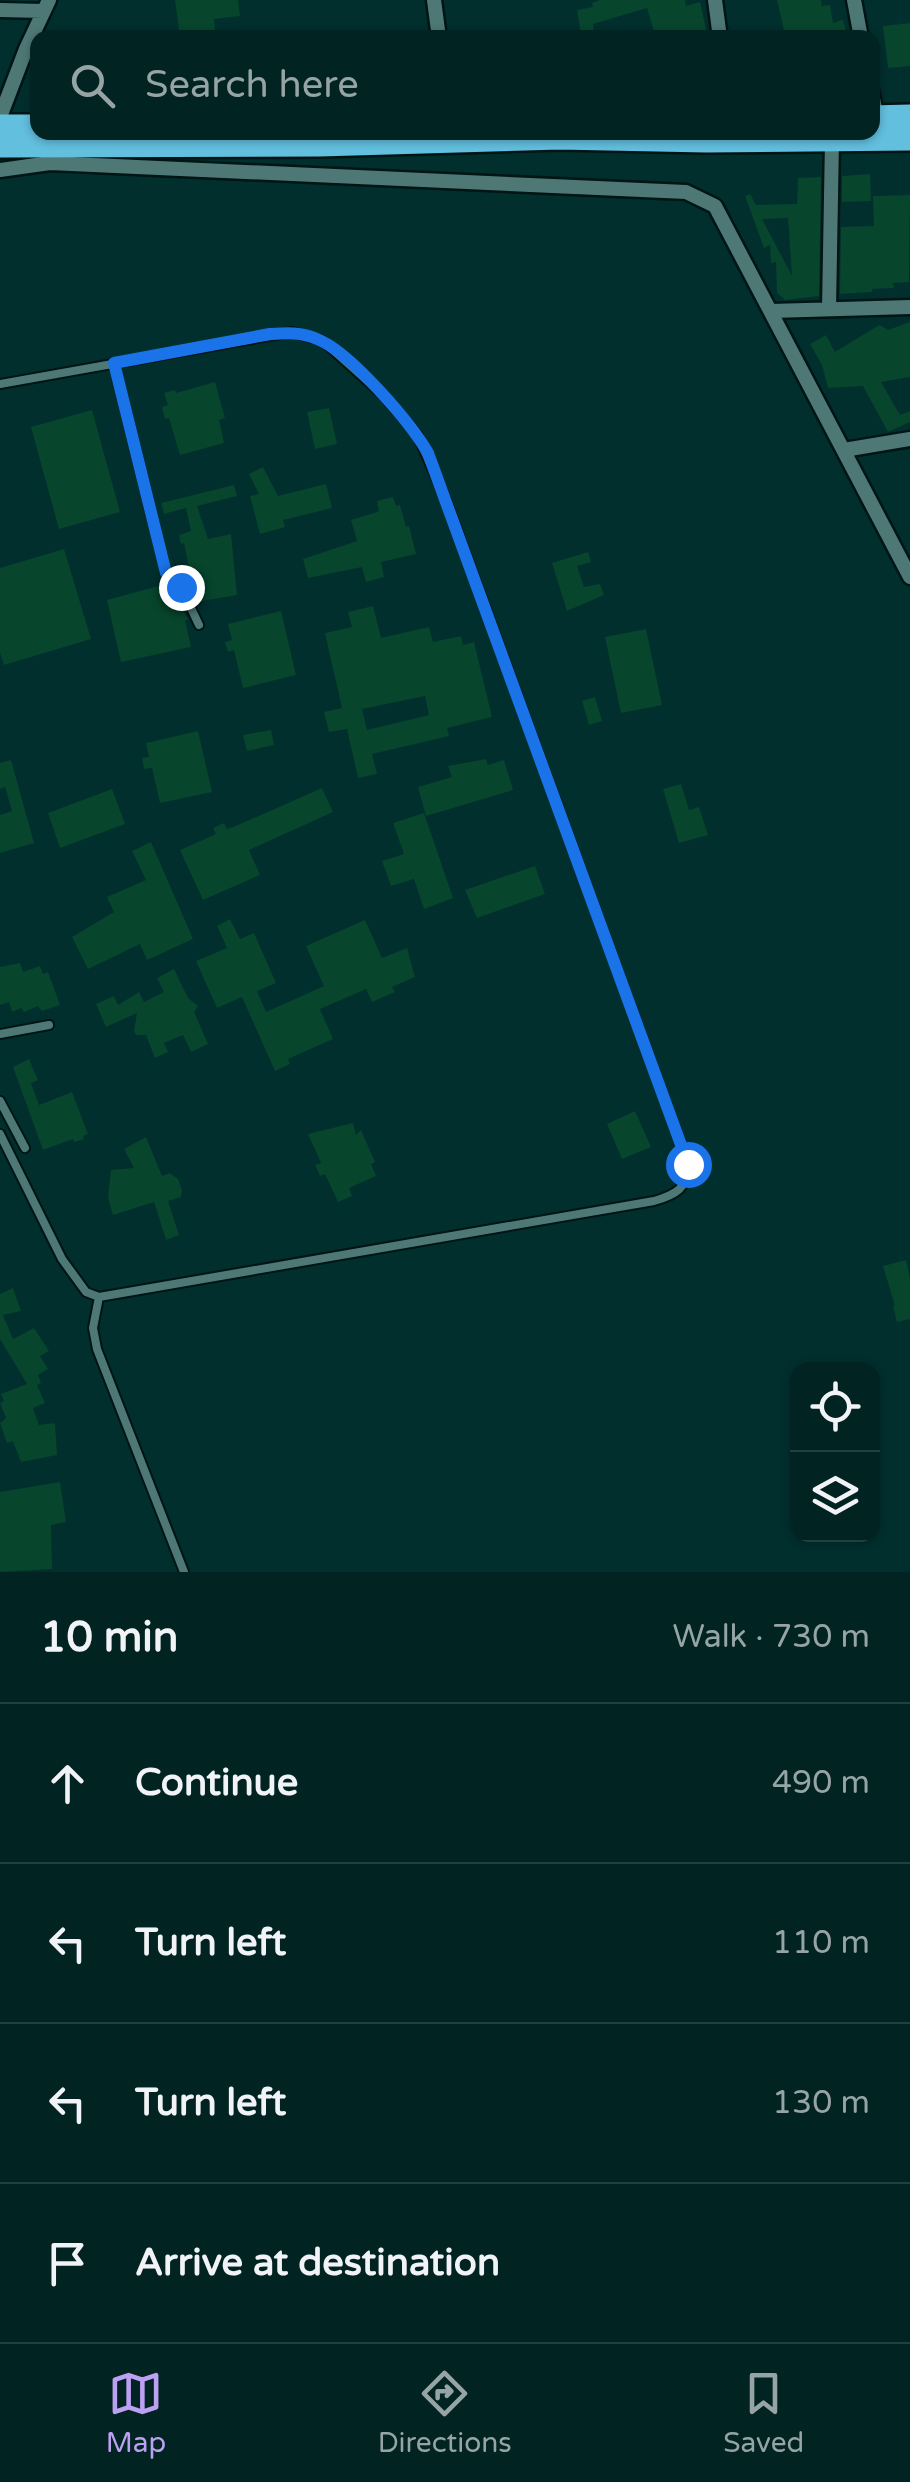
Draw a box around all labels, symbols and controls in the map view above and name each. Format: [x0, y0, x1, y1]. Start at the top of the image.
search box [30, 30, 880, 140]
icon: search [65, 58, 120, 113]
text: Search here [145, 62, 359, 108]
route end [159, 565, 205, 611]
route start [666, 1142, 712, 1188]
map controls [790, 1362, 880, 1542]
button: locate [790, 1362, 880, 1452]
button: layers [790, 1452, 880, 1542]
text: 10 min [40, 1612, 178, 1663]
text: Walk · 730 m [673, 1618, 870, 1656]
icon: ahead [40, 1756, 95, 1811]
text: Continue [135, 1760, 298, 1806]
text: 490 m [772, 1764, 870, 1802]
icon: left [40, 1916, 95, 1971]
text: Turn left [135, 1920, 286, 1966]
text: 110 m [772, 1924, 870, 1962]
icon: left [40, 2076, 95, 2131]
text: Turn left [135, 2080, 286, 2126]
text: 130 m [772, 2084, 870, 2122]
icon: arrive [40, 2236, 95, 2291]
text: Arrive at destination [135, 2240, 500, 2286]
tab: Map [106, 2366, 166, 2460]
tab: Directions [378, 2366, 512, 2460]
tab: Saved [723, 2366, 804, 2460]

